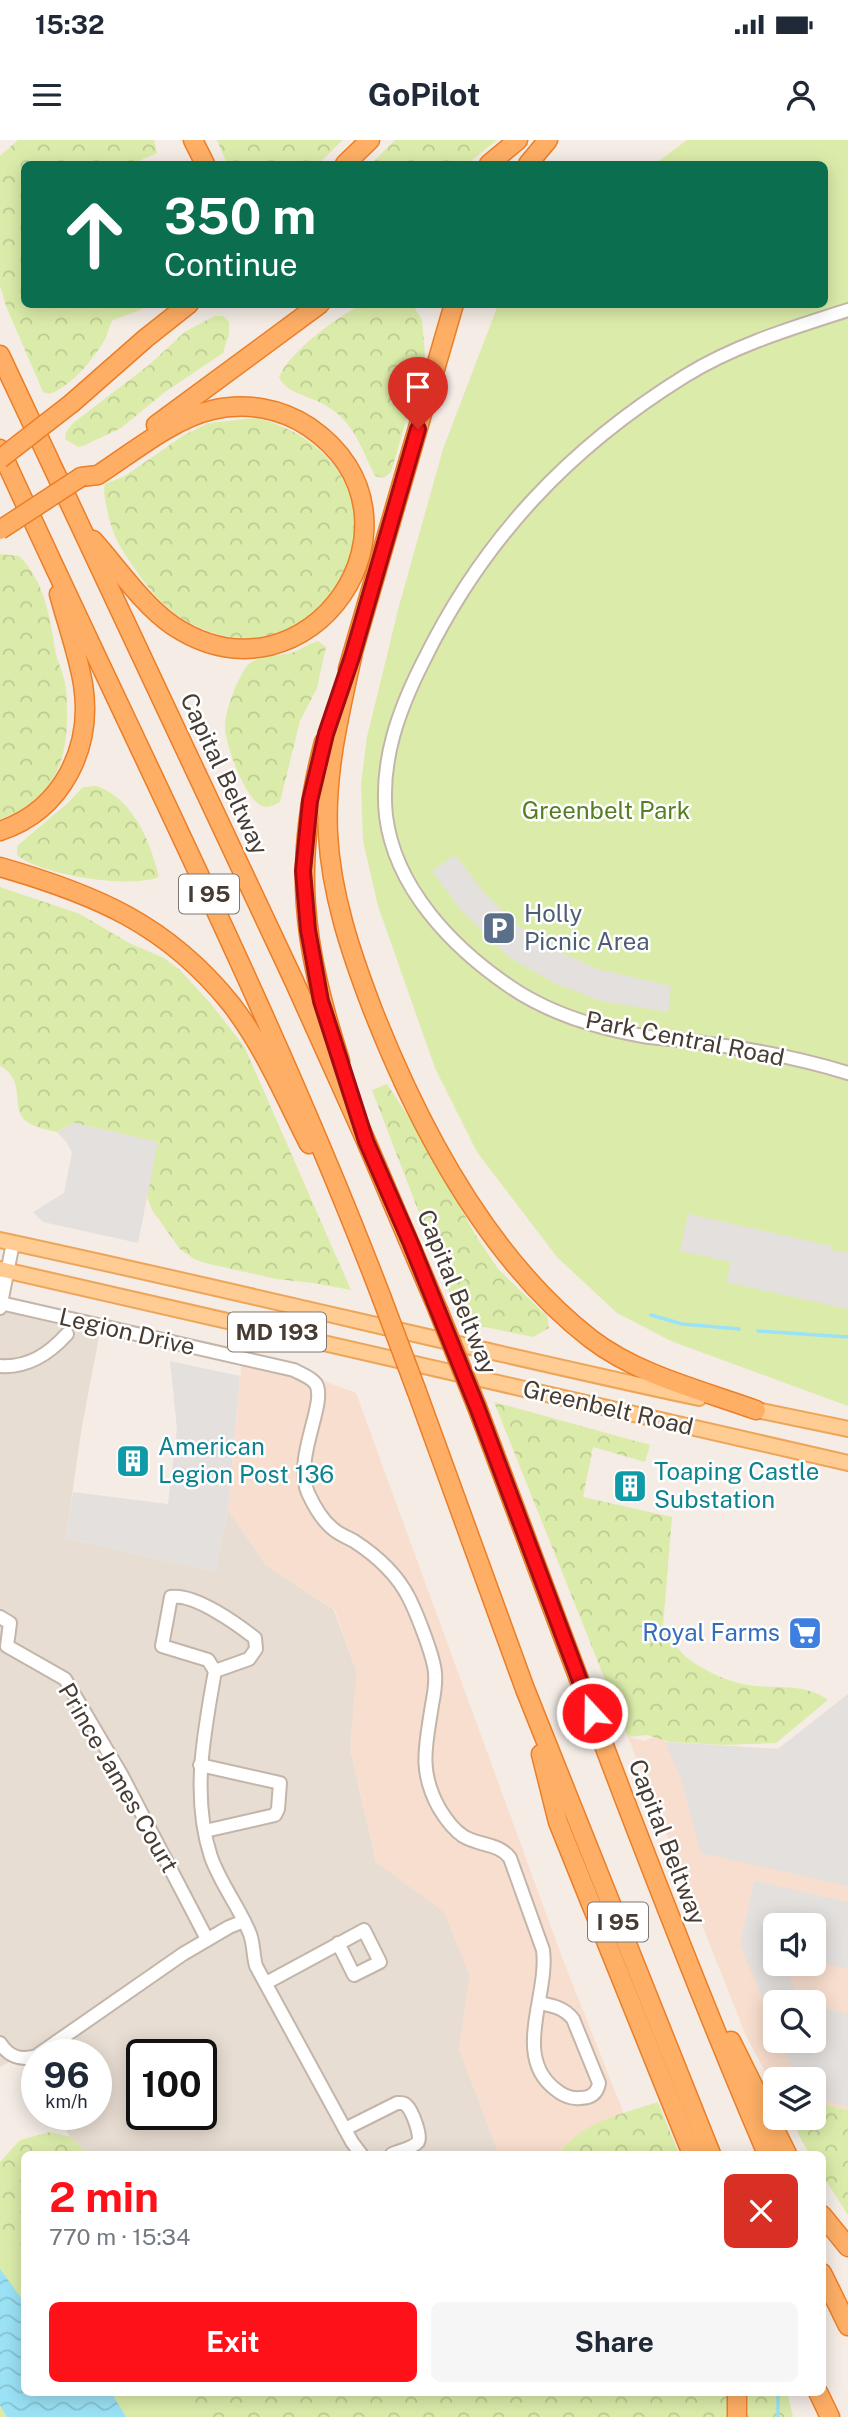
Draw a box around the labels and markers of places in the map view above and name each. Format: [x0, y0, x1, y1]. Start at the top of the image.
pin [388, 357, 448, 429]
place label: Holly Picnic Area [524, 899, 650, 955]
parking icon: Holly Picnic Area [480, 909, 518, 947]
place label: American Legion Post 136 [158, 1432, 334, 1488]
building icon: American Legion Post 136 [114, 1442, 152, 1480]
place label: Toaping Castle Substation [654, 1457, 819, 1513]
building icon: Toaping Castle Substation [611, 1467, 649, 1505]
supermarket icon: Royal Farms [786, 1614, 824, 1652]
place label: Royal Farms [642, 1618, 780, 1646]

